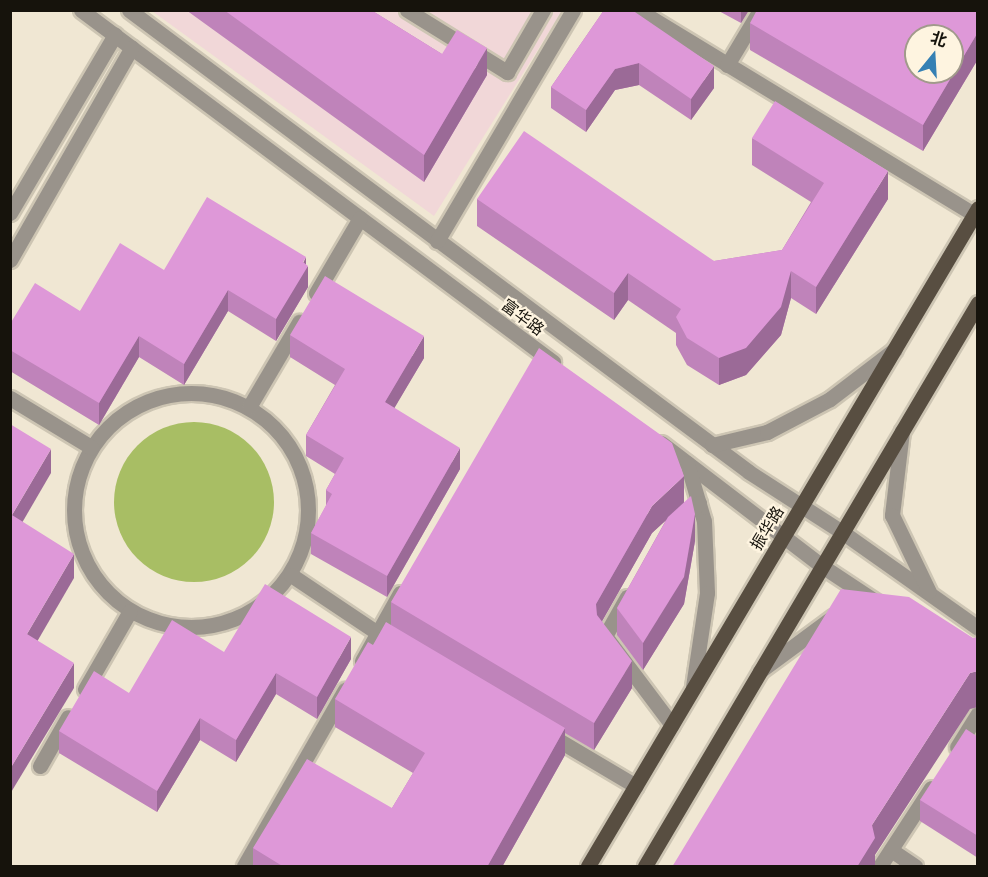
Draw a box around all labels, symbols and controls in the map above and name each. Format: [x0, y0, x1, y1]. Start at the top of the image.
north arrow [904, 24, 964, 84]
text: 北 [929, 27, 950, 50]
street label: 富华路 [498, 295, 548, 339]
street label: 振华路 [746, 502, 788, 554]

